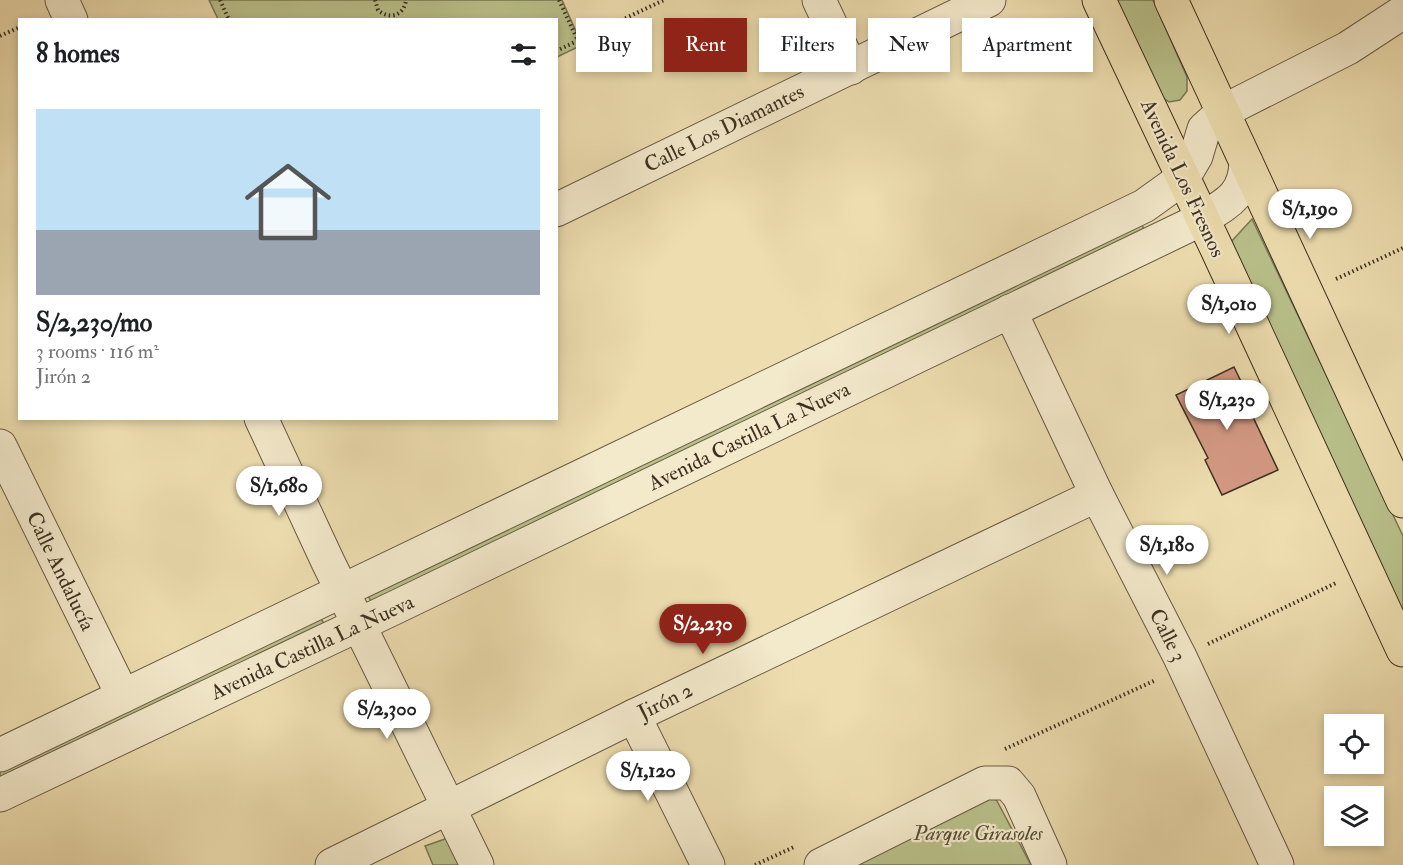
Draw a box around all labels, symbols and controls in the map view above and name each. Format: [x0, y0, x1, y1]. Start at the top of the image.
chip: Buy [576, 18, 652, 72]
chip: Rent [664, 18, 747, 72]
chip: Filters [759, 18, 856, 72]
chip: New [868, 18, 950, 72]
chip: Apartment [962, 18, 1093, 72]
text: 8 homes [36, 38, 120, 70]
icon: filters [507, 38, 540, 71]
street label: Calle Los Diamantes [640, 78, 809, 179]
street label: Avenida Los Fresnos [1134, 94, 1231, 262]
icon: home [234, 148, 342, 256]
pin: S/1,190 [1255, 189, 1365, 240]
text: S/1,190 [1282, 196, 1338, 221]
pin: S/1,010 [1174, 284, 1284, 335]
text: S/1,010 [1201, 291, 1257, 316]
text: S/2,230/mo [36, 307, 152, 339]
text: 3 rooms · 116 m² [36, 339, 159, 364]
text: Jirón 2 [36, 364, 91, 389]
street label: Avenida Castilla La Nueva [643, 376, 855, 498]
pin: S/1,230 [1172, 380, 1282, 431]
text: S/1,230 [1199, 387, 1255, 412]
pin: S/1,680 [224, 466, 334, 517]
text: S/1,680 [250, 473, 308, 498]
street label: Calle Andalucía [20, 507, 101, 636]
pin: S/1,180 [1112, 525, 1222, 576]
text: S/1,180 [1140, 532, 1194, 557]
street label: Avenida Castilla La Nueva [205, 588, 419, 707]
pin: S/2,230 [648, 604, 758, 655]
street label: Calle 3 [1143, 604, 1192, 666]
text: S/2,230 [673, 611, 733, 636]
street label: Jirón 2 [632, 677, 697, 727]
pin: S/2,300 [332, 689, 442, 740]
text: S/2,300 [357, 696, 417, 721]
map controls [1324, 714, 1384, 846]
button: locate [1324, 714, 1384, 774]
pin: S/1,120 [593, 751, 703, 802]
text: S/1,120 [620, 758, 676, 783]
button: layers [1324, 786, 1384, 846]
park label: Parque Girasoles [912, 820, 1044, 847]

